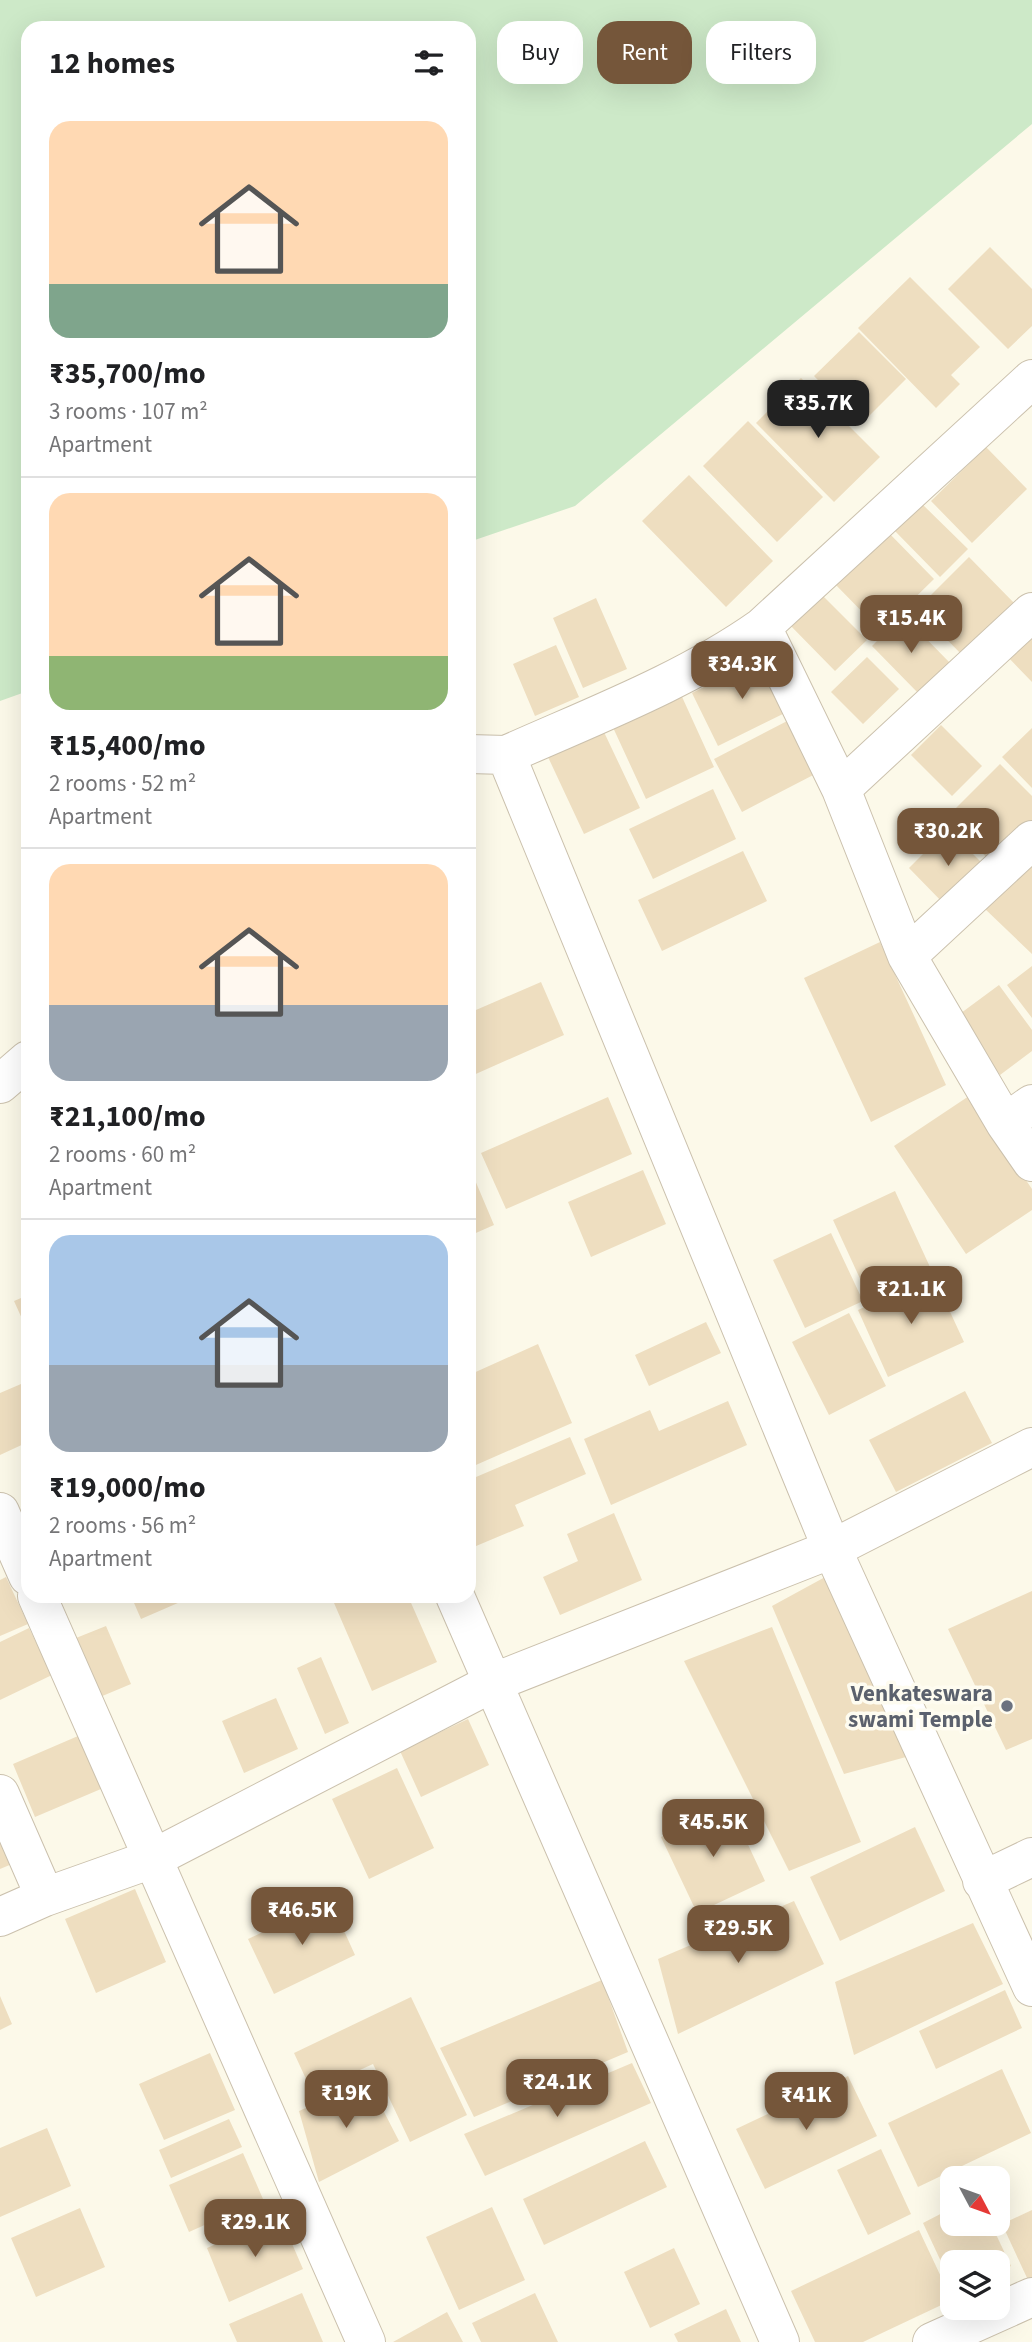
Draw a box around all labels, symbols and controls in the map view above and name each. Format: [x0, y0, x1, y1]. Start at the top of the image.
chip: Buy [497, 21, 583, 84]
chip: Rent [597, 21, 692, 84]
chip: Filters [706, 21, 816, 84]
text: 12 homes [49, 42, 175, 85]
icon: filters [410, 44, 448, 82]
icon: home [186, 166, 312, 292]
text: ₹35,700/mo [49, 352, 206, 395]
pin: ₹35.7K [761, 380, 875, 440]
text: ₹35.7K [783, 386, 853, 419]
text: 3 rooms · 107 m² [49, 395, 208, 428]
text: Apartment [49, 428, 152, 461]
icon: home [186, 538, 312, 664]
pin: ₹15.4K [854, 596, 968, 655]
text: ₹15.4K [876, 601, 946, 634]
pin: ₹34.3K [685, 642, 799, 701]
text: ₹34.3K [707, 647, 777, 680]
text: ₹15,400/mo [49, 724, 206, 767]
text: 2 rooms · 52 m² [49, 767, 196, 800]
text: Apartment [49, 800, 152, 833]
pin: ₹30.2K [891, 808, 1005, 868]
text: ₹30.2K [913, 814, 983, 847]
icon: home [186, 909, 312, 1035]
text: ₹21,100/mo [49, 1095, 206, 1138]
text: 2 rooms · 60 m² [49, 1138, 196, 1171]
text: Apartment [49, 1171, 152, 1204]
pin: ₹21.1K [854, 1266, 968, 1326]
text: ₹21.1K [876, 1272, 946, 1305]
icon: home [186, 1280, 312, 1406]
text: ₹19,000/mo [49, 1466, 206, 1509]
text: 2 rooms · 56 m² [49, 1509, 196, 1542]
text: Apartment [49, 1542, 152, 1575]
place label: Venkateswara swami Temple [848, 1677, 993, 1736]
marker: Venkateswara swami Temple [999, 1698, 1015, 1714]
pin: ₹45.5K [656, 1800, 770, 1859]
text: ₹45.5K [678, 1805, 748, 1838]
pin: ₹46.5K [245, 1888, 359, 1947]
text: ₹46.5K [267, 1893, 337, 1926]
pin: ₹29.5K [681, 1906, 795, 1965]
text: ₹29.5K [703, 1911, 773, 1944]
pin: ₹24.1K [500, 2060, 614, 2119]
text: ₹24.1K [522, 2065, 592, 2098]
pin: ₹19K [305, 2070, 387, 2130]
pin: ₹41K [765, 2072, 847, 2132]
text: ₹19K [321, 2076, 371, 2109]
text: ₹41K [781, 2078, 831, 2111]
north arrow [940, 2166, 1010, 2236]
map controls [940, 2166, 1010, 2320]
pin: ₹29.1K [198, 2200, 312, 2259]
text: ₹29.1K [220, 2205, 290, 2238]
button: layers [940, 2250, 1010, 2320]

